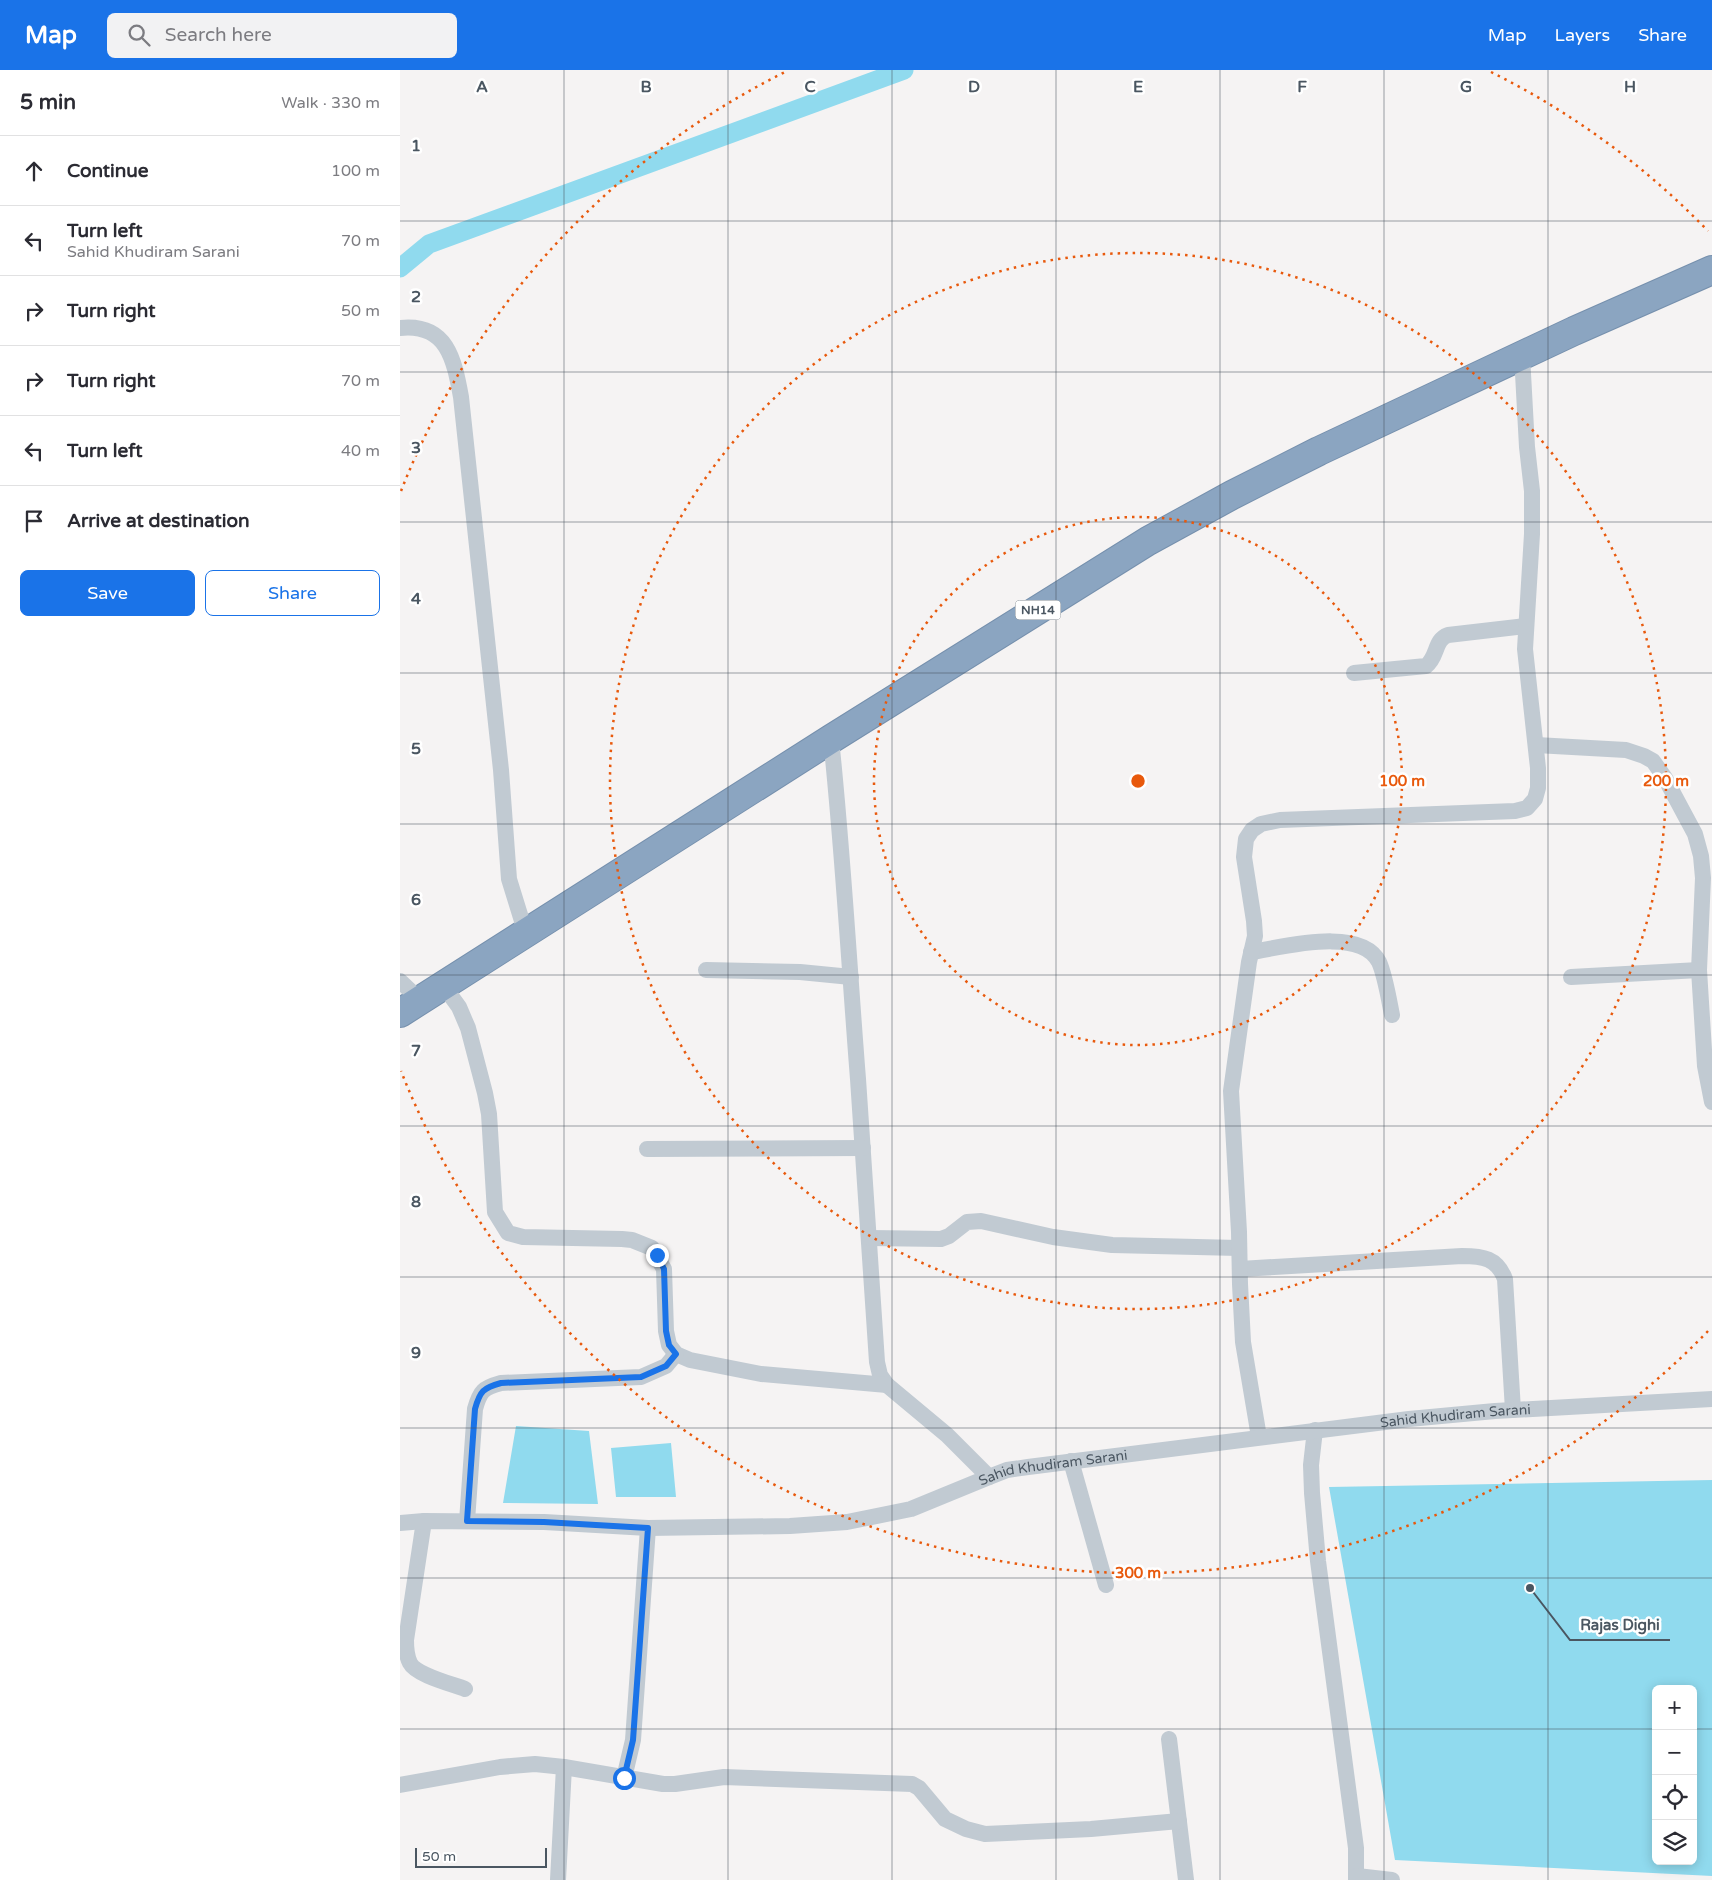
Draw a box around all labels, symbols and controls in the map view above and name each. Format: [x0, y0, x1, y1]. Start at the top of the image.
search box [107, 13, 457, 58]
text: Map [25, 21, 77, 50]
icon: search [125, 21, 153, 49]
text: Search here [165, 24, 272, 46]
text: Map [1488, 24, 1527, 46]
text: Layers [1555, 24, 1610, 46]
text: Share [1638, 24, 1687, 46]
text: A [476, 77, 488, 97]
text: B [640, 77, 652, 97]
text: C [804, 77, 816, 97]
text: D [968, 77, 980, 97]
text: E [1133, 77, 1143, 97]
text: F [1297, 77, 1307, 97]
text: G [1460, 77, 1472, 97]
text: H [1624, 77, 1636, 97]
text: 5 min [20, 90, 76, 115]
text: Walk · 330 m [281, 93, 380, 113]
text: 1 [411, 136, 421, 156]
icon: ahead [20, 157, 48, 185]
text: Continue [67, 160, 149, 182]
text: 100 m [331, 161, 380, 181]
text: Turn left [67, 220, 143, 242]
icon: left [20, 227, 48, 255]
text: 70 m [341, 231, 380, 251]
text: Sahid Khudiram Sarani [67, 242, 240, 262]
text: 2 [411, 287, 421, 307]
icon: right [20, 297, 48, 325]
text: Turn right [67, 300, 155, 322]
text: 50 m [341, 301, 380, 321]
icon: right [20, 367, 48, 395]
text: Turn right [67, 370, 155, 392]
text: 70 m [341, 371, 380, 391]
icon: left [20, 437, 48, 465]
text: 3 [411, 438, 421, 458]
text: Turn left [67, 440, 143, 462]
text: 40 m [341, 441, 380, 461]
icon: arrive [20, 507, 48, 535]
text: Arrive at destination [67, 510, 250, 532]
button: Save [20, 570, 195, 616]
button: Share [205, 570, 380, 616]
text: 4 [411, 589, 421, 609]
road number: NH14 [1016, 600, 1060, 620]
text: 5 [411, 739, 421, 759]
centre of rings [1129, 772, 1147, 790]
text: 100 m [1379, 772, 1425, 790]
text: 200 m [1643, 772, 1689, 790]
text: 6 [411, 890, 421, 910]
text: 7 [411, 1041, 421, 1061]
text: 8 [411, 1192, 421, 1212]
route end [646, 1244, 669, 1267]
text: 9 [411, 1343, 421, 1363]
street label: Sahid Khudiram Sarani [1379, 1401, 1531, 1431]
street label: Sahid Khudiram Sarani [976, 1446, 1128, 1489]
text: 300 m [1115, 1564, 1161, 1582]
callout: Rajas Dighi [1570, 1610, 1670, 1640]
text: Rajas Dighi [1580, 1616, 1660, 1635]
map controls [1652, 1685, 1697, 1865]
button: + [1652, 1685, 1697, 1730]
button: − [1652, 1730, 1697, 1775]
route start [613, 1767, 636, 1790]
button: locate [1652, 1775, 1697, 1820]
button: layers [1652, 1820, 1697, 1865]
scale bar [415, 1845, 548, 1868]
text: 50 m [422, 1848, 456, 1865]

